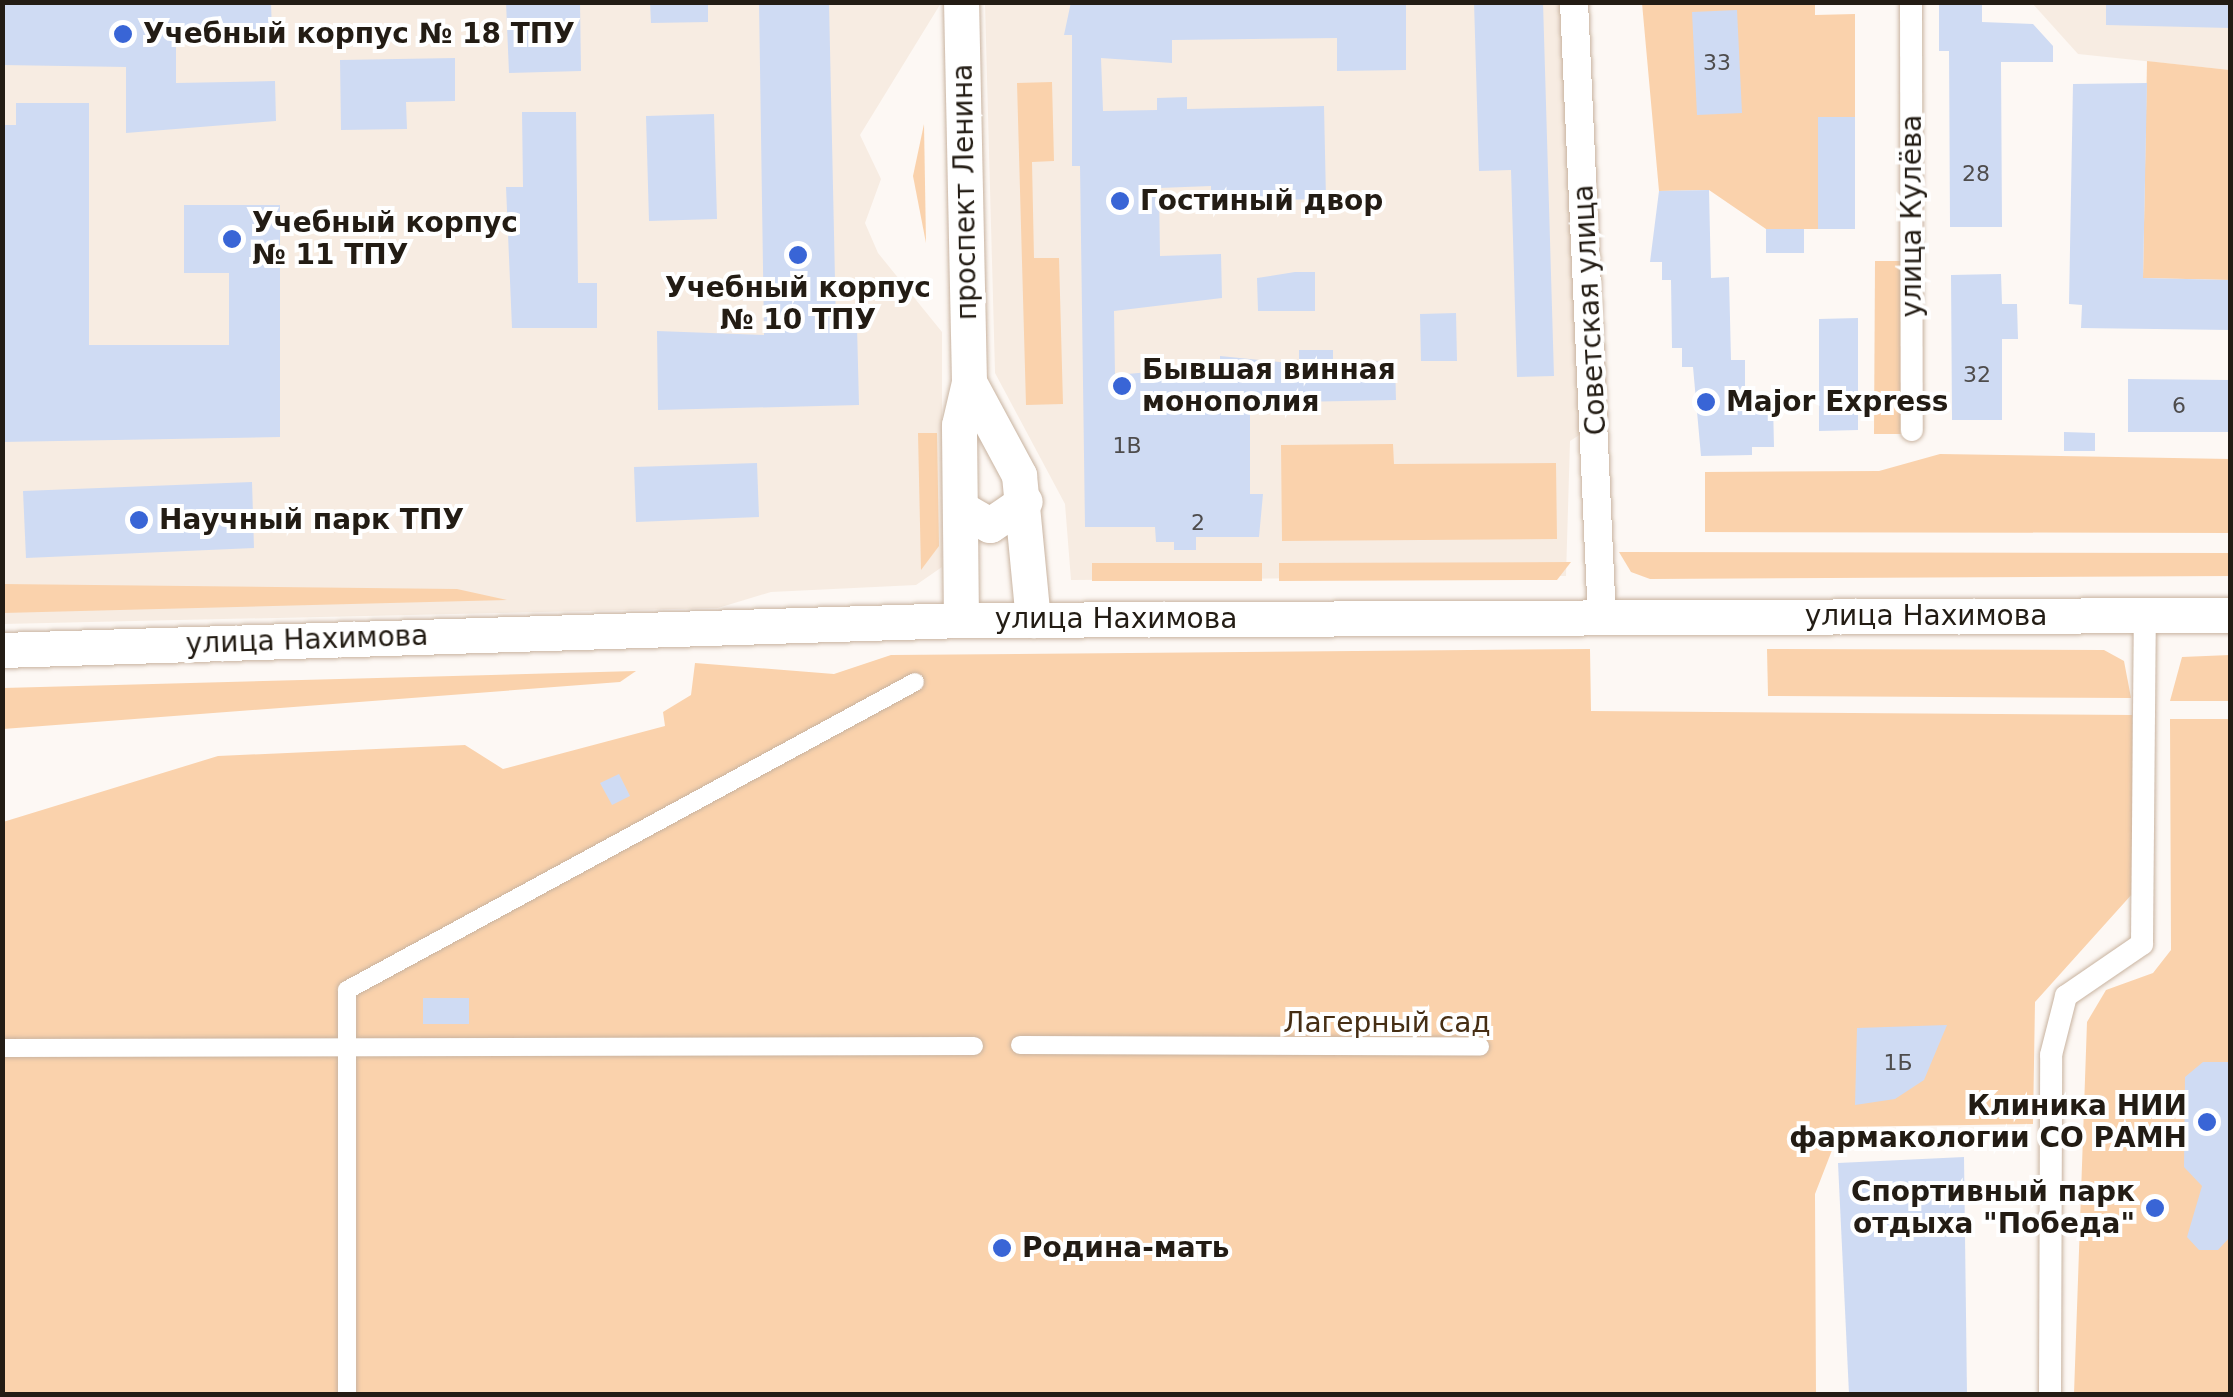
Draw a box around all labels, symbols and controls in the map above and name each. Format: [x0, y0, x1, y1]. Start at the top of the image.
place label: Учебный корпус № 18 ТПУ [143, 17, 575, 51]
marker: Учебный корпус № 18 ТПУ [112, 23, 134, 45]
house number: 33 [1703, 50, 1731, 76]
street label: проспект Ленина [946, 63, 984, 321]
street label: улица Кулёва [1895, 114, 1929, 318]
house number: 28 [1962, 161, 1990, 187]
place label: Гостиный двор [1140, 184, 1383, 218]
street label: Советская улица [1567, 184, 1613, 436]
marker: Гостиный двор [1109, 190, 1131, 212]
place label: Учебный корпус № 11 ТПУ [252, 206, 518, 272]
marker: Учебный корпус № 11 ТПУ [221, 228, 243, 250]
marker: Учебный корпус № 10 ТПУ [787, 244, 809, 266]
place label: Учебный корпус № 10 ТПУ [665, 271, 931, 337]
place label: Бывшая винная монополия [1142, 353, 1396, 419]
house number: 32 [1963, 362, 1991, 388]
marker: Бывшая винная монополия [1111, 375, 1133, 397]
place label: Major Express [1726, 385, 1949, 419]
marker: Major Express [1695, 391, 1717, 413]
house number: 6 [2172, 393, 2186, 419]
house number: 1В [1112, 433, 1142, 459]
place label: Научный парк ТПУ [159, 503, 464, 537]
marker: Научный парк ТПУ [128, 509, 150, 531]
house number: 2 [1191, 510, 1205, 536]
street label: улица Нахимова [1805, 599, 2047, 633]
street label: улица Нахимова [995, 602, 1237, 636]
street label: улица Нахимова [185, 619, 429, 661]
park label: Лагерный сад [1283, 1006, 1491, 1040]
house number: 1Б [1883, 1050, 1913, 1076]
place label: Клиника НИИ фармакологии СО РАМН [1789, 1089, 2187, 1155]
marker: Клиника НИИ фармакологии СО РАМН [2196, 1111, 2218, 1133]
place label: Спортивный парк отдыха "Победа" [1851, 1175, 2135, 1241]
marker: Спортивный парк отдыха "Победа" [2144, 1197, 2166, 1219]
place label: Родина-мать [1022, 1231, 1230, 1265]
marker: Родина-мать [991, 1237, 1013, 1259]

